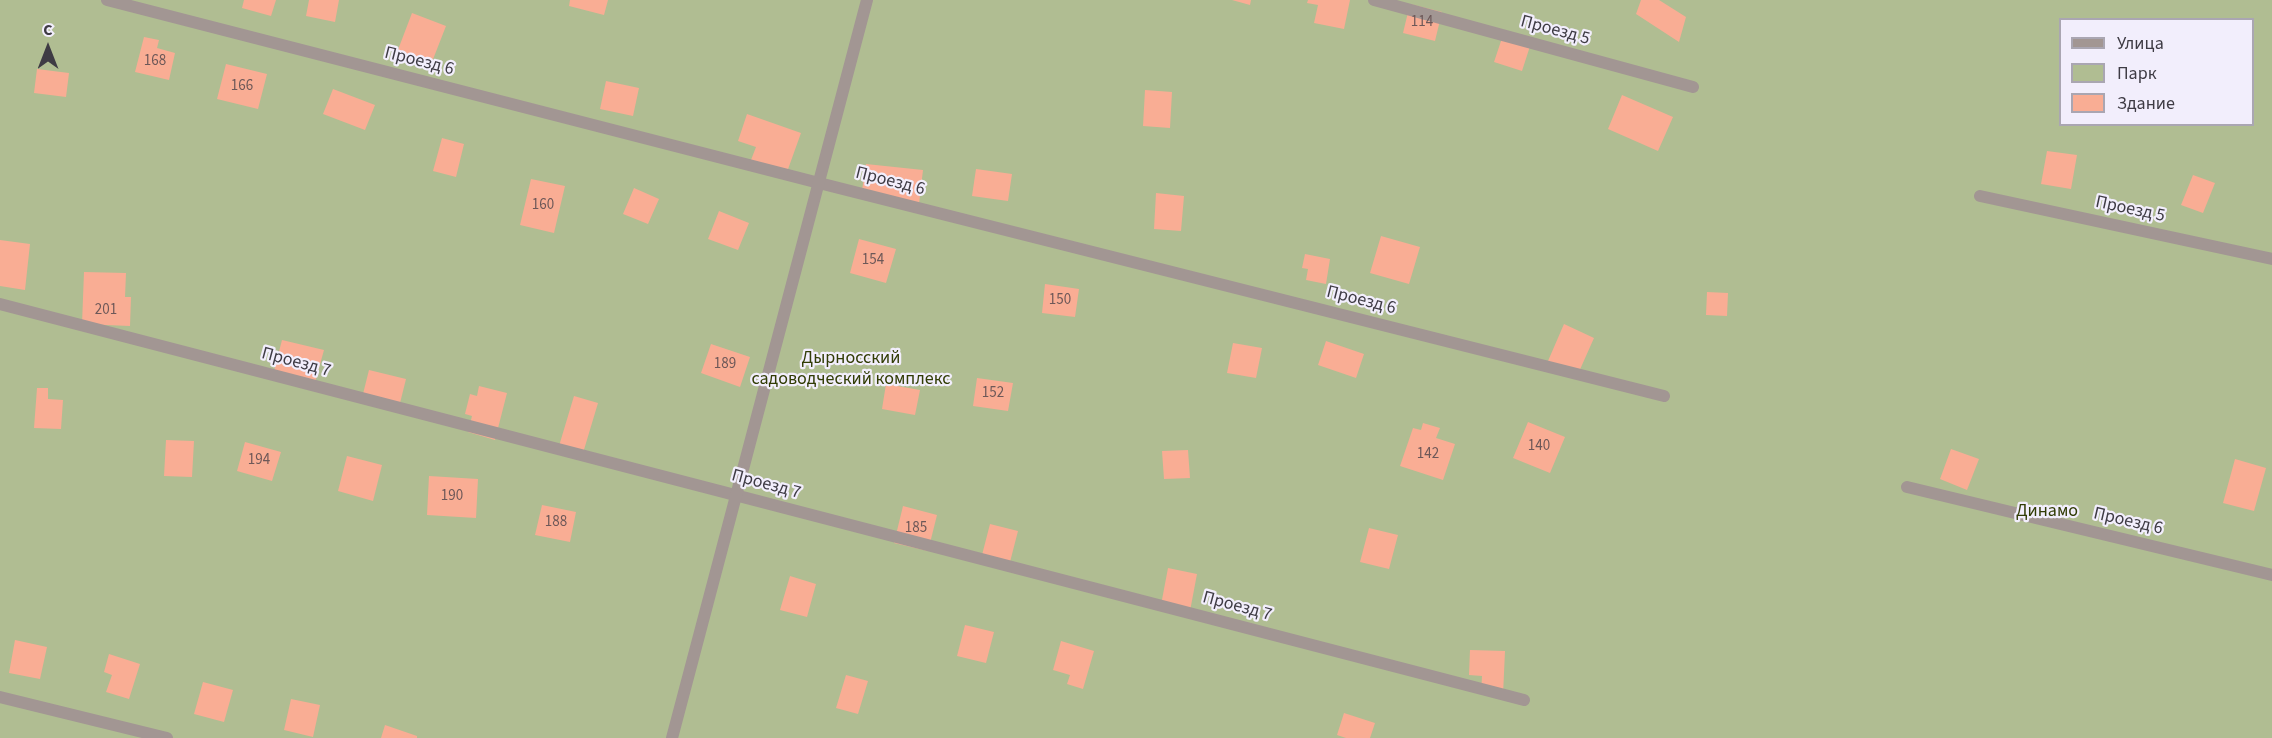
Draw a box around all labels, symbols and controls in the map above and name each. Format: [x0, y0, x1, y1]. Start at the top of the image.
street label: Проезд 5 [1518, 11, 1592, 51]
house number: 114 [1411, 14, 1433, 32]
north arrow [18, 18, 78, 78]
legend [2059, 18, 2254, 126]
text: С [43, 19, 53, 41]
text: Улица [2117, 31, 2164, 56]
street label: Проезд 6 [382, 43, 456, 81]
house number: 168 [144, 53, 166, 71]
text: Парк [2117, 61, 2157, 86]
house number: 166 [231, 78, 253, 96]
text: Здание [2117, 91, 2175, 116]
street label: Проезд 6 [853, 163, 927, 201]
street label: Проезд 5 [2093, 192, 2167, 228]
house number: 160 [532, 197, 554, 215]
house number: 154 [862, 252, 884, 270]
street label: Проезд 6 [1324, 282, 1398, 320]
house number: 150 [1049, 292, 1071, 310]
house number: 201 [95, 302, 117, 320]
street label: Проезд 7 [259, 343, 333, 383]
park label: Дырносский садоводческий комплекс [751, 348, 951, 391]
house number: 189 [714, 356, 736, 374]
house number: 152 [982, 385, 1004, 403]
house number: 140 [1528, 438, 1550, 456]
house number: 142 [1417, 446, 1439, 464]
house number: 194 [248, 452, 270, 470]
street label: Проезд 7 [729, 465, 803, 505]
house number: 190 [441, 488, 463, 506]
park label: Динамо [2016, 501, 2078, 523]
street label: Проезд 6 [2091, 504, 2165, 540]
house number: 188 [545, 514, 567, 532]
house number: 185 [905, 520, 927, 538]
street label: Проезд 7 [1200, 587, 1274, 627]

